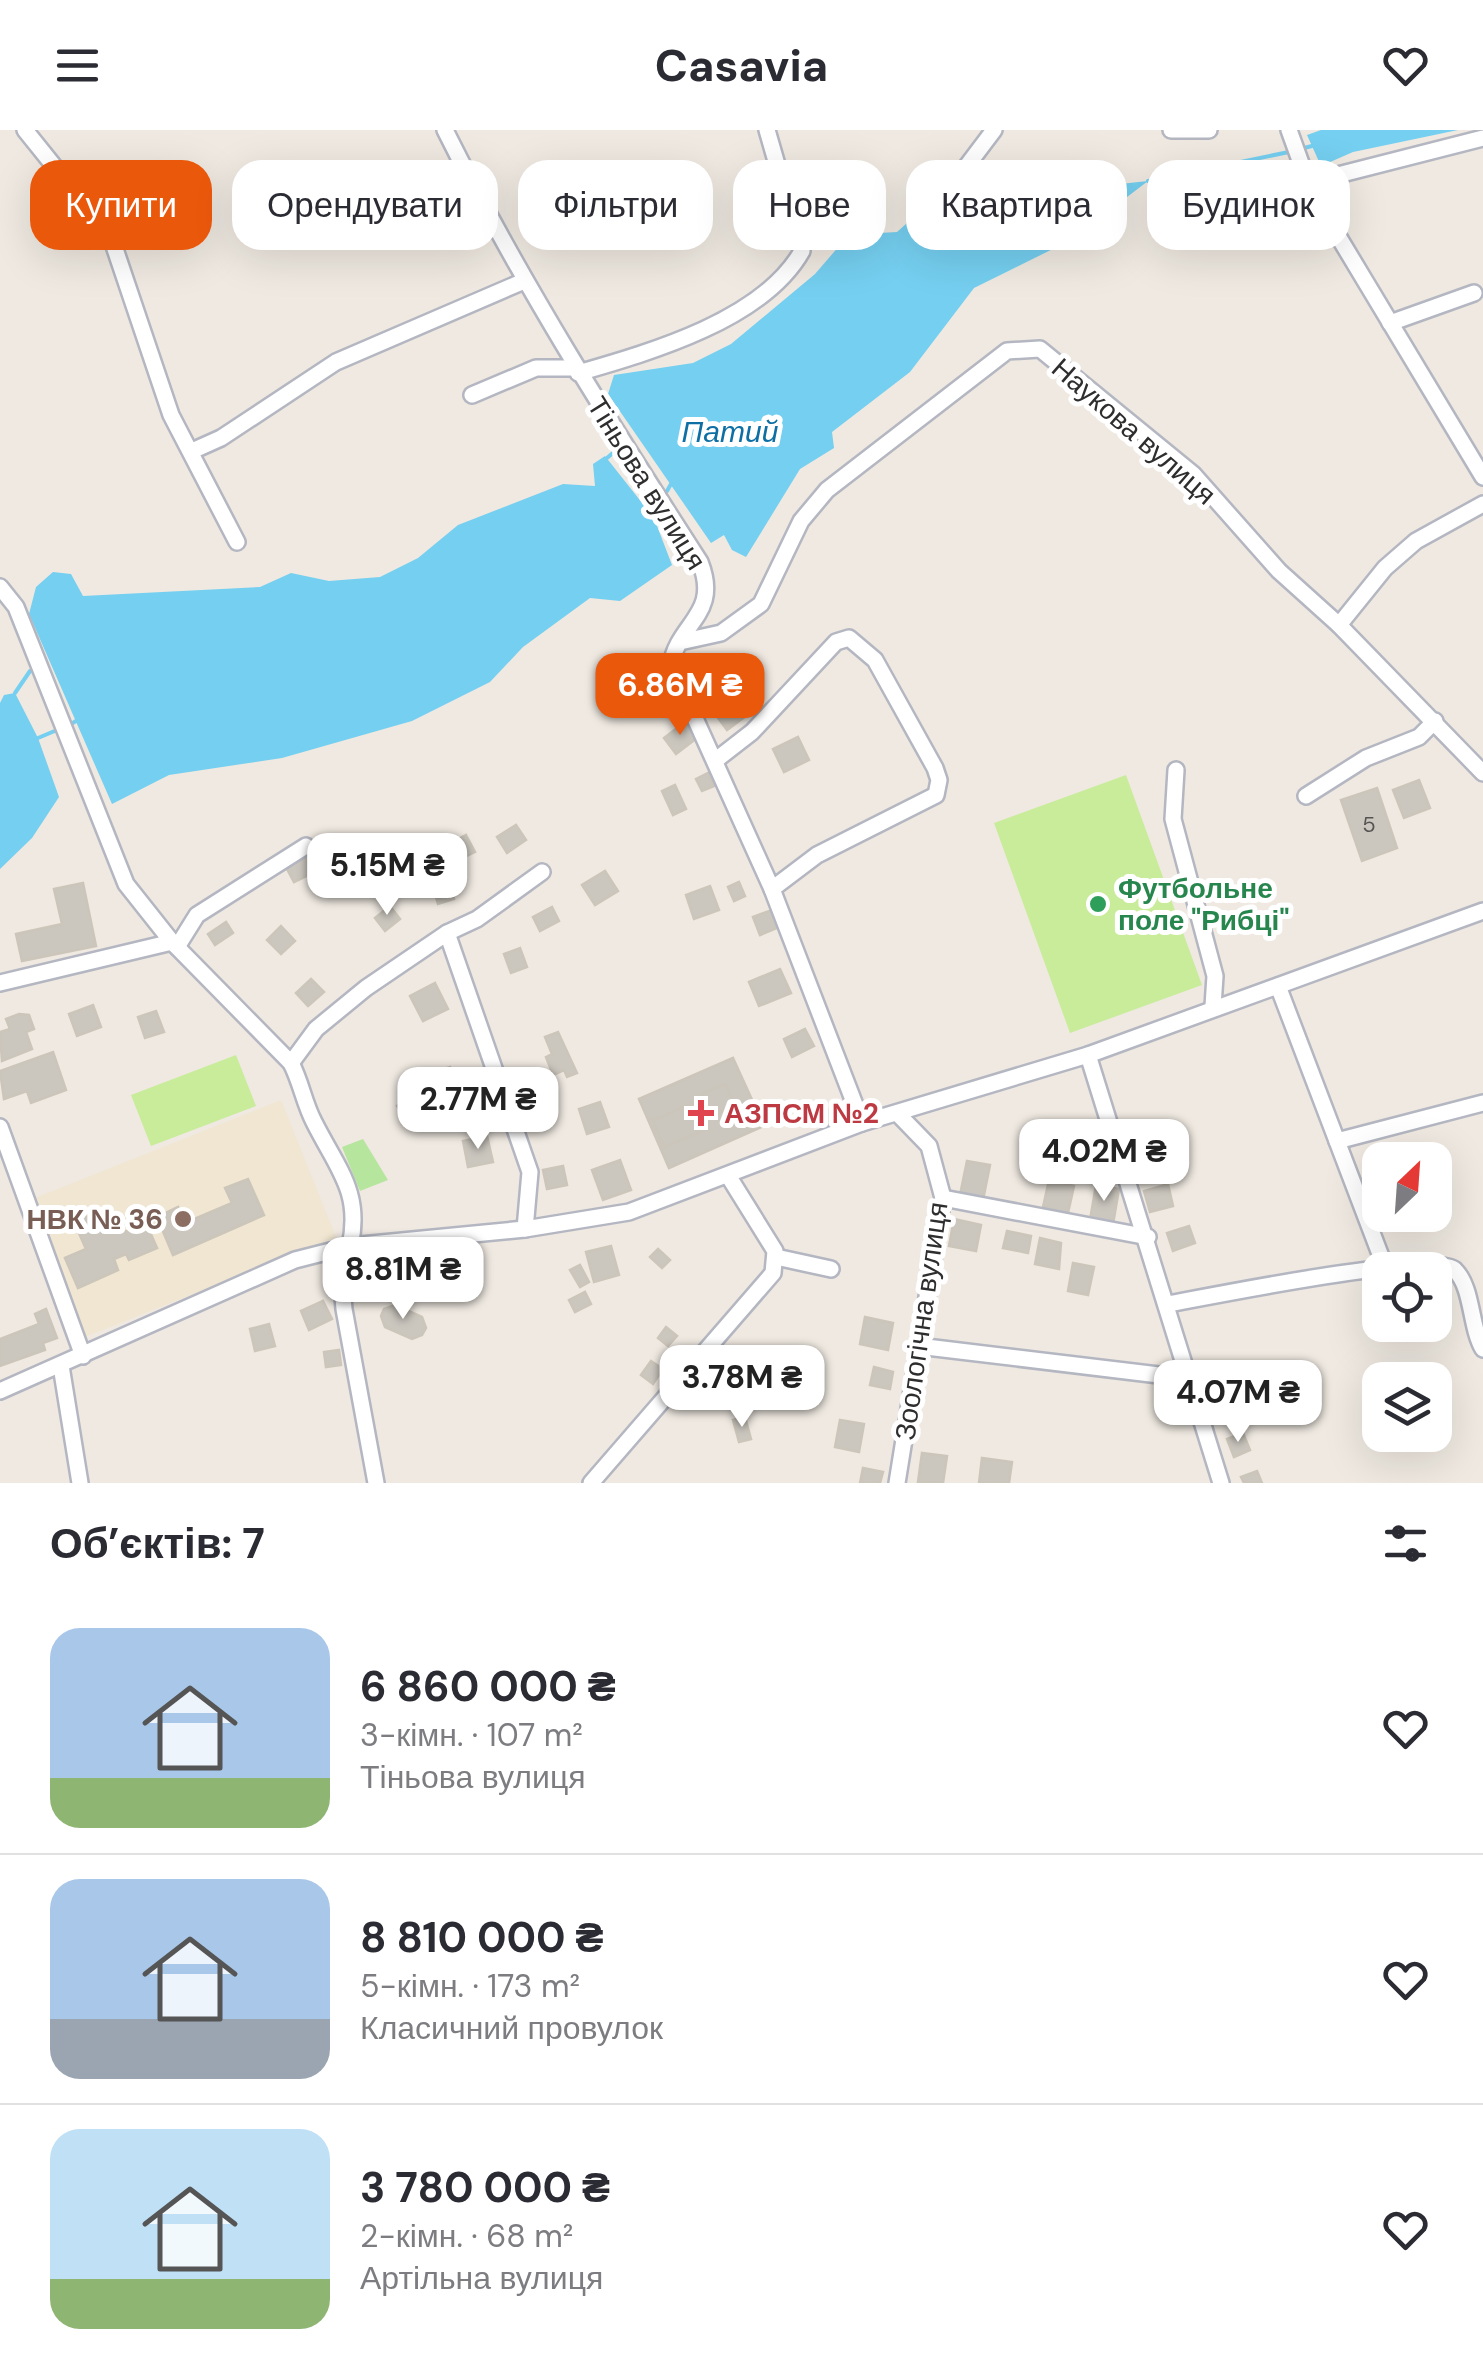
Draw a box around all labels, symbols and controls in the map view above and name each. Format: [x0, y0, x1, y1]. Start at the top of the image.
text: Casavia [655, 36, 828, 95]
icon: menu [50, 38, 105, 93]
icon: heart [1378, 38, 1433, 93]
chip: Купити [30, 160, 212, 250]
chip: Орендувати [232, 160, 498, 250]
chip: Фільтри [518, 160, 713, 250]
chip: Нове [733, 160, 886, 250]
chip: Квартира [906, 160, 1127, 250]
chip: Будинок [1147, 160, 1350, 250]
street label: Наукова вулиця [1044, 350, 1224, 513]
street label: Тіньова вулиця [579, 390, 715, 577]
water label: Патий [682, 412, 779, 451]
pin: 6.86M ₴ [588, 653, 772, 738]
text: 6.86M ₴ [617, 664, 743, 706]
house number: 5 [1362, 810, 1376, 839]
pin: 5.15M ₴ [295, 833, 479, 918]
text: 5.15M ₴ [329, 844, 445, 886]
place label: Футбольне поле "Рибці" [1118, 870, 1290, 939]
marker: Футбольне поле "Рибці" [1087, 893, 1109, 915]
pin: 2.77M ₴ [386, 1067, 570, 1152]
text: 2.77M ₴ [419, 1078, 537, 1120]
place label: АЗПСМ №2 [724, 1095, 879, 1132]
marker: АЗПСМ №2 [688, 1100, 714, 1126]
pin: 4.02M ₴ [1012, 1119, 1196, 1204]
text: 4.02M ₴ [1041, 1130, 1167, 1172]
north arrow [1362, 1142, 1452, 1232]
map controls [1362, 1142, 1452, 1452]
street label: Зоологічна вулиця [886, 1200, 957, 1442]
place label: НВК № 36 [26, 1201, 163, 1238]
marker: НВК № 36 [172, 1208, 194, 1230]
pin: 8.81M ₴ [311, 1237, 495, 1322]
text: 8.81M ₴ [345, 1248, 461, 1290]
button: locate [1362, 1252, 1452, 1342]
pin: 3.78M ₴ [650, 1345, 834, 1430]
text: 3.78M ₴ [682, 1356, 802, 1398]
pin: 4.07M ₴ [1146, 1360, 1330, 1445]
button: layers [1362, 1362, 1452, 1452]
text: 4.07M ₴ [1176, 1371, 1300, 1413]
text: Об’єктів: 7 [50, 1516, 265, 1571]
icon: filters [1378, 1516, 1433, 1571]
text: 6 860 000 ₴ [360, 1659, 616, 1714]
icon: home [130, 1668, 250, 1788]
icon: heart [1378, 1701, 1433, 1756]
text: 3-кімн. · 107 m² [360, 1714, 583, 1756]
text: Тіньова вулиця [360, 1756, 586, 1798]
text: 8 810 000 ₴ [360, 1910, 604, 1965]
icon: home [130, 1919, 250, 2039]
icon: heart [1378, 1952, 1433, 2007]
text: 5-кімн. · 173 m² [360, 1965, 580, 2007]
text: Класичний провулок [360, 2007, 663, 2049]
text: 3 780 000 ₴ [360, 2160, 610, 2215]
icon: home [130, 2169, 250, 2289]
icon: heart [1378, 2202, 1433, 2257]
text: 2-кімн. · 68 m² [360, 2215, 573, 2257]
text: Артільна вулиця [360, 2257, 603, 2299]

